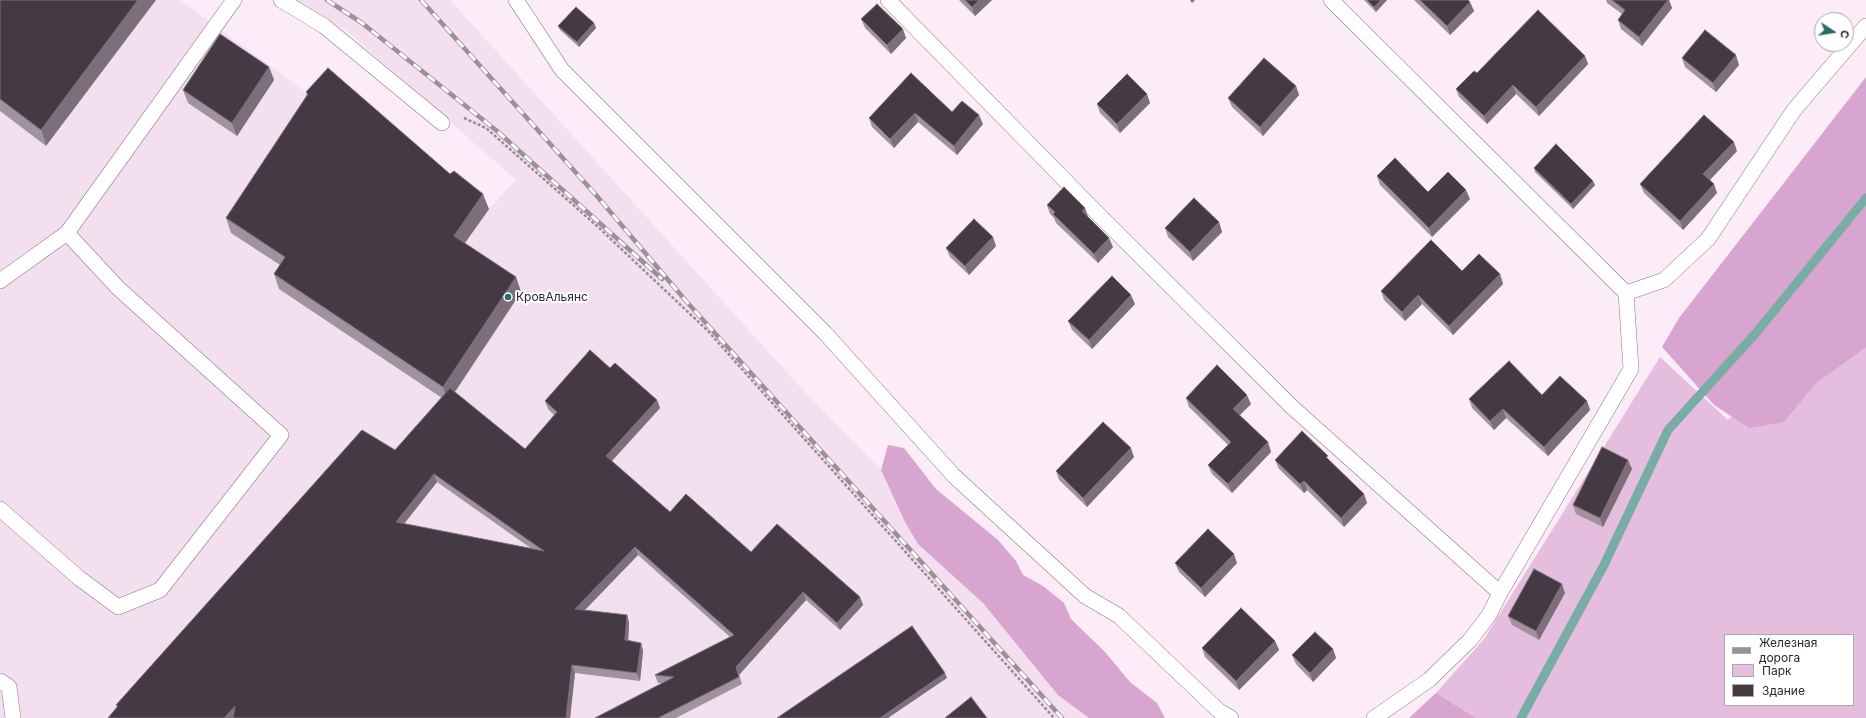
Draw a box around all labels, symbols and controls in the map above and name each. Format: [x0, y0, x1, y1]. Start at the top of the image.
north arrow [1814, 12, 1854, 52]
text: С [1837, 29, 1852, 40]
place label: КровАльянс [516, 290, 588, 304]
marker: КровАльянс [503, 292, 513, 302]
legend [1724, 634, 1854, 706]
text: Железная дорога [1759, 635, 1817, 665]
text: Парк [1762, 663, 1792, 678]
text: Здание [1762, 683, 1805, 698]

